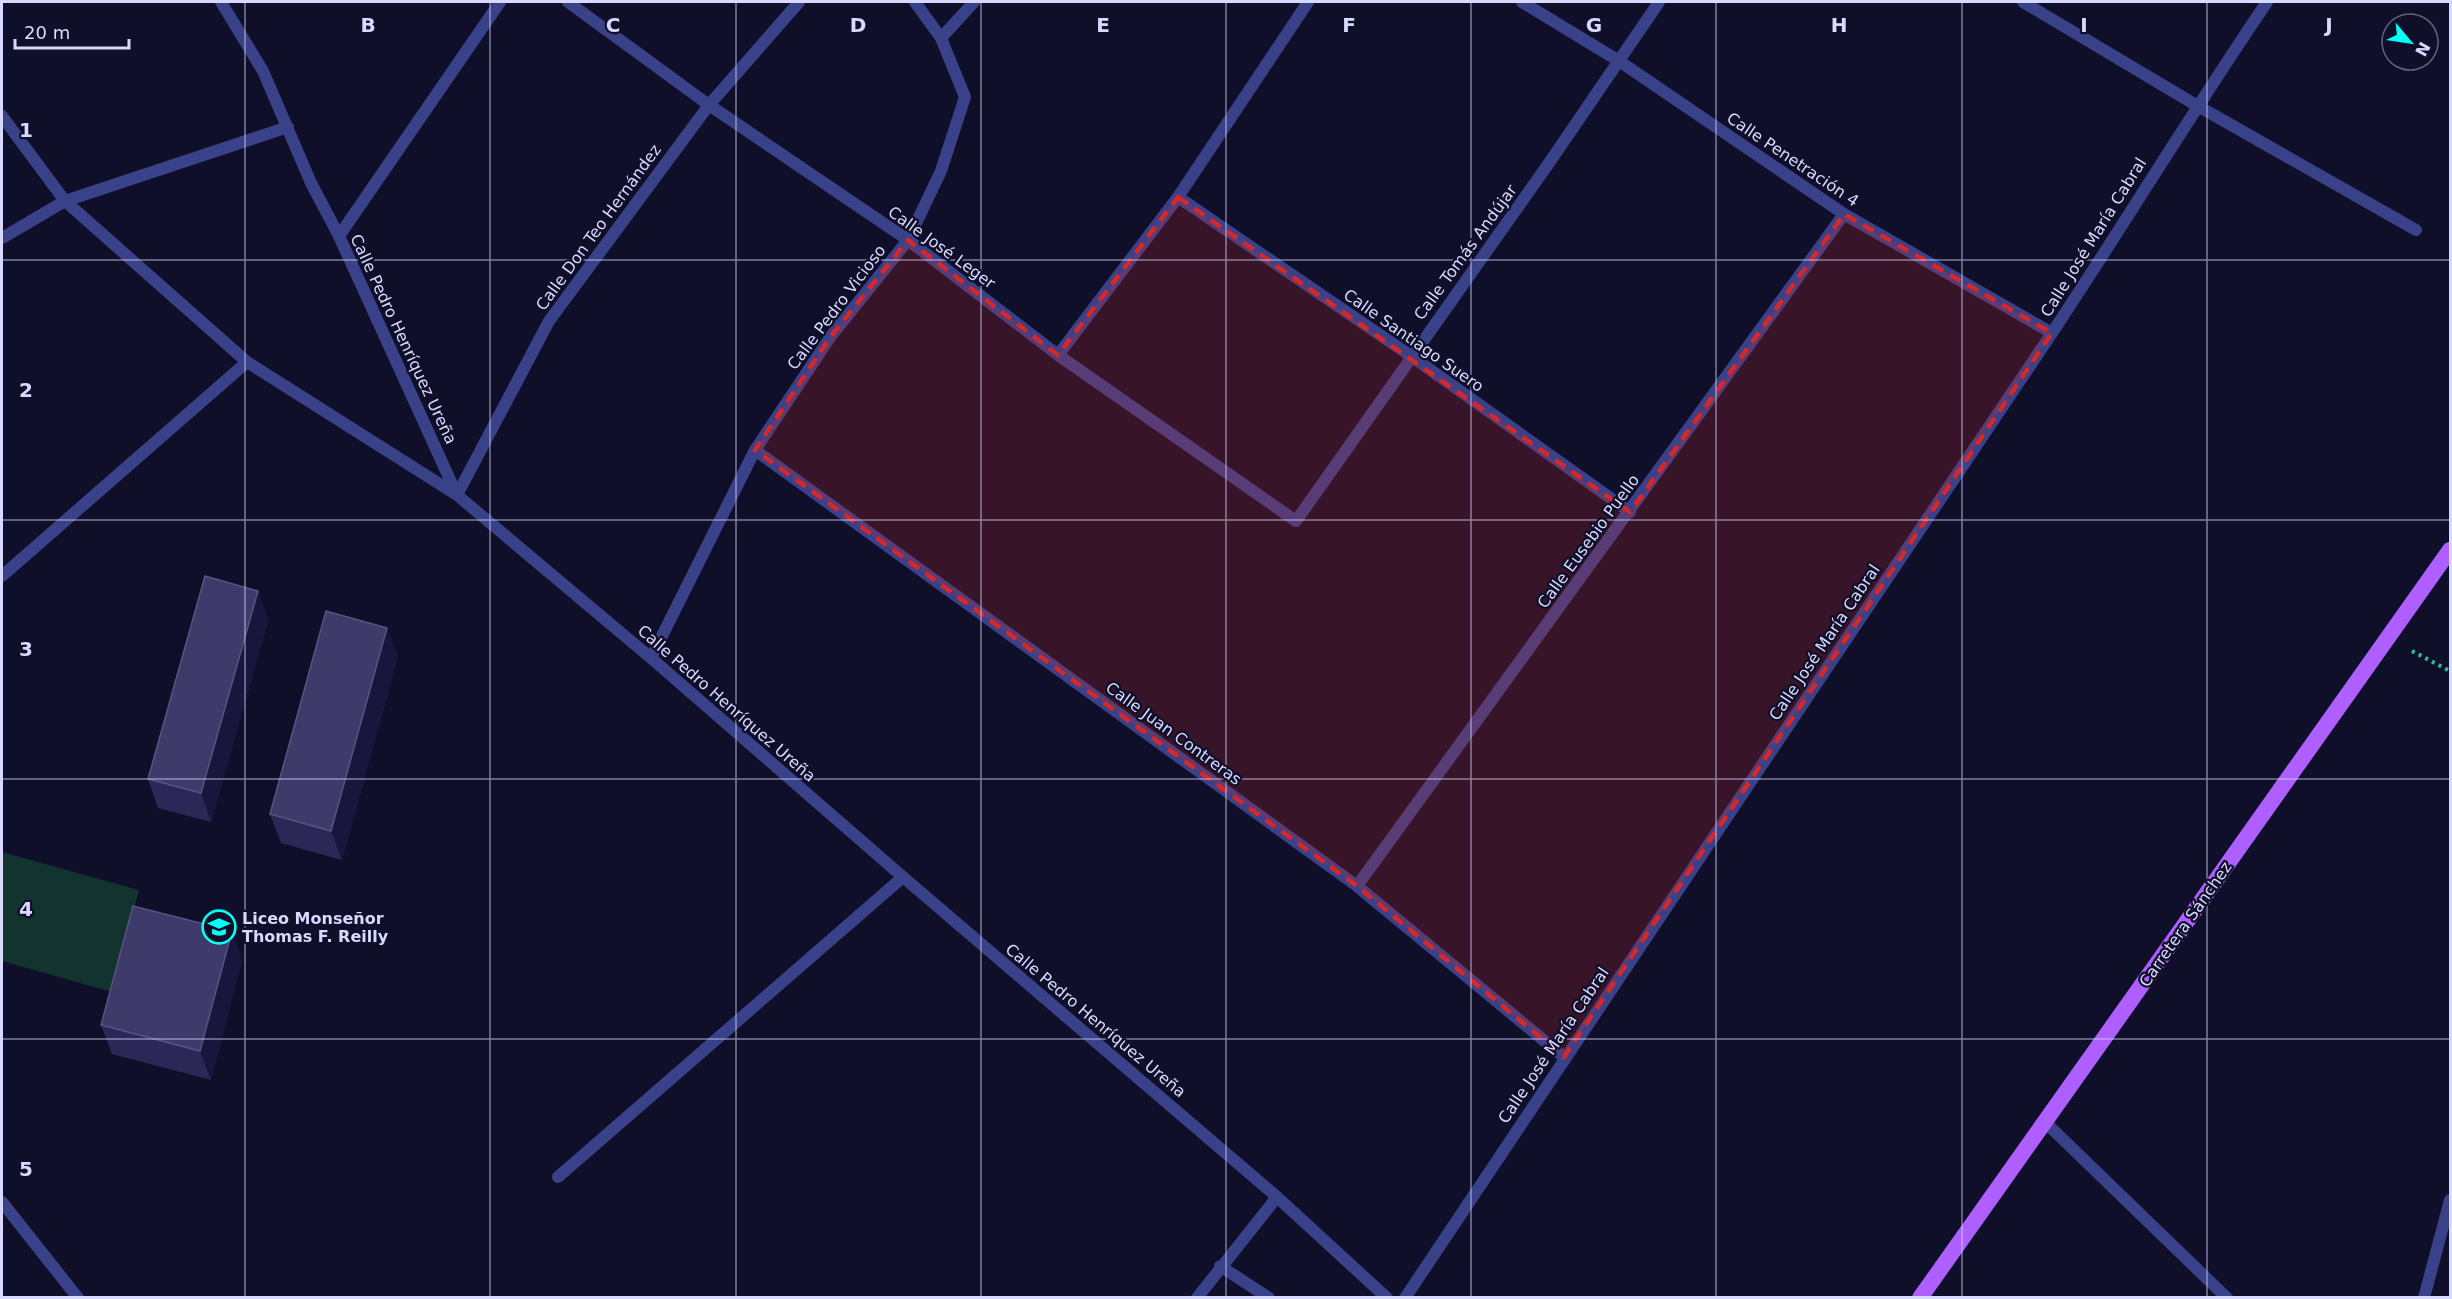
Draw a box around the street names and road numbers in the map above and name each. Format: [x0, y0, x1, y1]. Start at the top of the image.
street label: Calle Penetración 4 [1723, 108, 1862, 211]
street label: Calle Don Teo Hernández [532, 141, 665, 314]
street label: Calle José María Cabral [2037, 154, 2150, 320]
street label: Calle Tomás Andújar [1410, 181, 1521, 324]
street label: Calle José Leger [884, 202, 999, 293]
street label: Calle Pedro Henríquez Ureña [346, 231, 461, 447]
street label: Calle Pedro Vicioso [783, 241, 889, 373]
street label: Calle Santiago Suero [1340, 285, 1487, 396]
street label: Calle Eusebio Puello [1533, 471, 1643, 612]
street label: Calle José María Cabral [1765, 561, 1884, 724]
street label: Calle Pedro Henríquez Ureña [634, 621, 819, 786]
street label: Calle Juan Contreras [1102, 678, 1245, 789]
street label: Carretera Sánchez [2135, 858, 2236, 990]
street label: Calle Pedro Henríquez Ureña [1002, 939, 1190, 1101]
street label: Calle José María Cabral [1494, 964, 1613, 1127]

